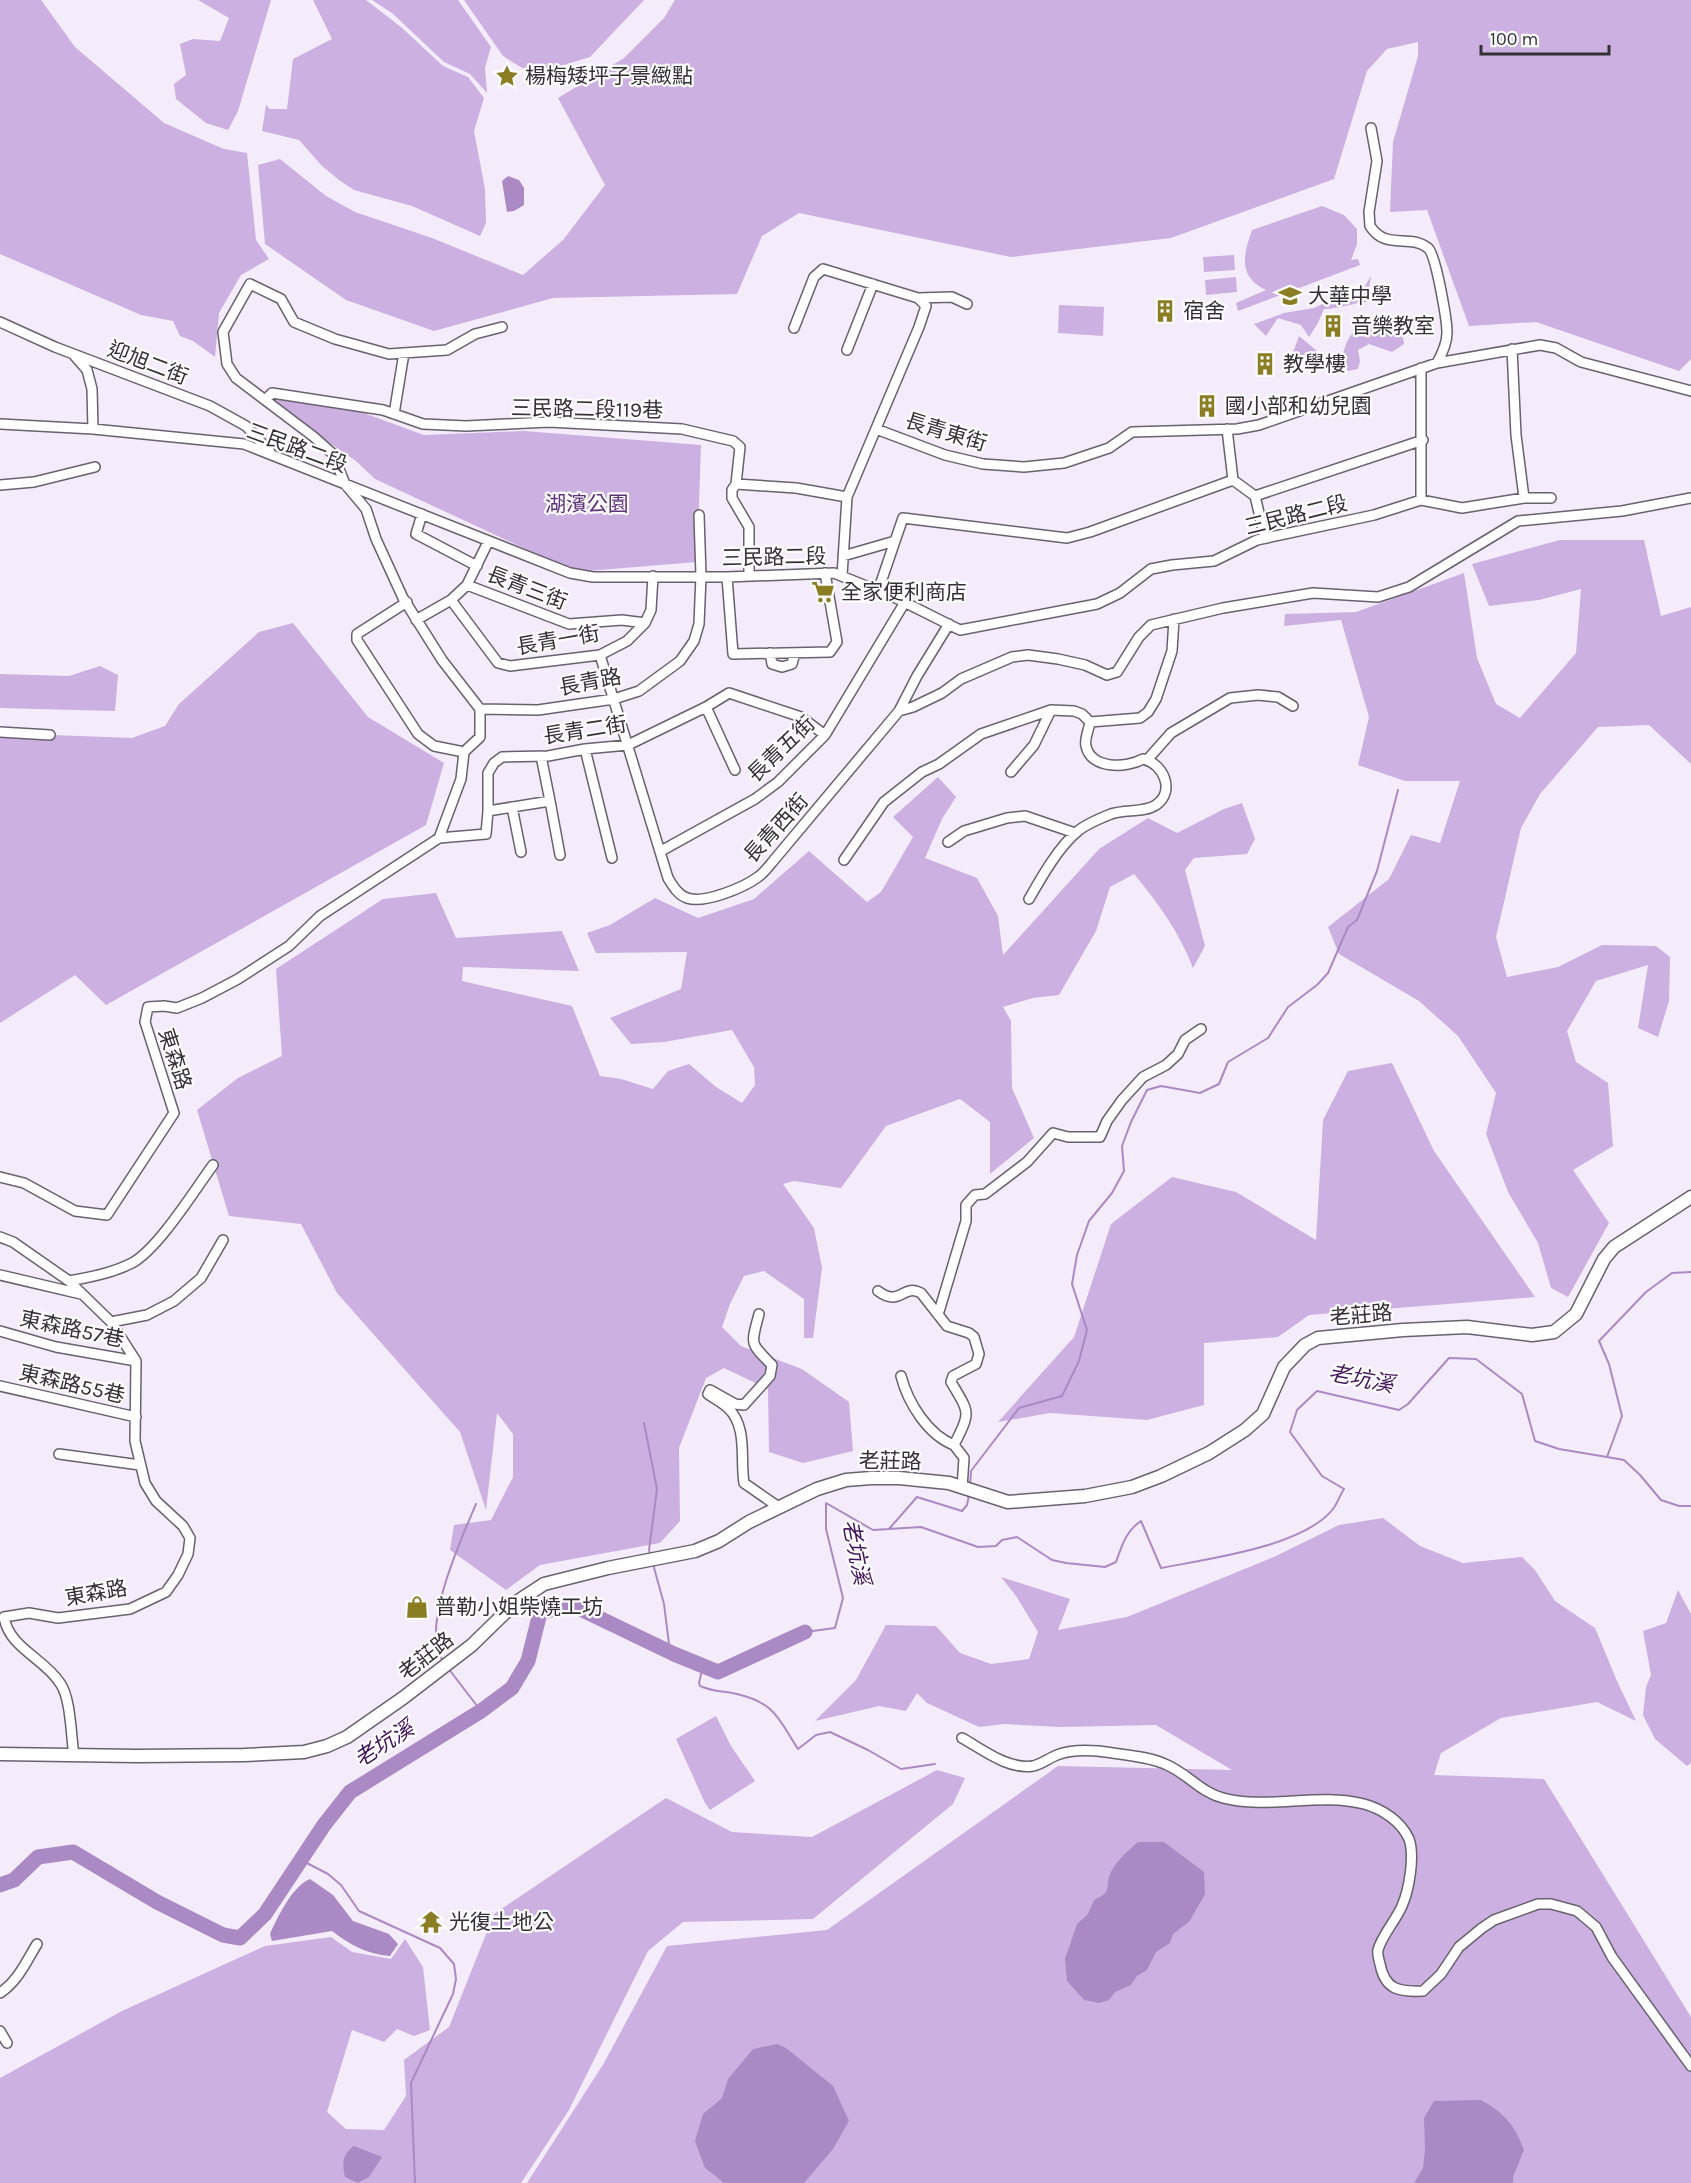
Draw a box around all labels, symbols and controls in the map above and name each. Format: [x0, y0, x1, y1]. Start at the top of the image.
scale bar [1481, 18, 1608, 56]
text: 100 m [1490, 28, 1538, 50]
place icon: 楊梅矮坪子景緻點 [494, 63, 520, 89]
place label: 楊梅矮坪子景緻點 [525, 64, 693, 88]
school or university icon: 大華中學 [1277, 283, 1303, 309]
place label: 大華中學 [1308, 284, 1392, 308]
building icon: 宿舍 [1152, 298, 1178, 324]
place label: 宿舍 [1183, 299, 1225, 323]
building icon: 音樂教室 [1320, 313, 1346, 339]
place label: 音樂教室 [1351, 314, 1435, 338]
street label: 迎旭二街 [104, 337, 192, 389]
building icon: 教學樓 [1252, 351, 1278, 377]
place label: 教學樓 [1283, 352, 1346, 376]
building icon: 國小部和幼兒園 [1194, 393, 1220, 419]
place label: 國小部和幼兒園 [1225, 394, 1372, 418]
street label: 三民路二段119巷 [511, 396, 663, 422]
street label: 長青東街 [902, 408, 990, 456]
street label: 三民路二段 [244, 419, 350, 477]
street label: 三民路二段 [1242, 491, 1350, 539]
park label: 湖濱公園 [545, 492, 629, 516]
street label: 三民路二段 [721, 544, 827, 570]
street label: 長青三街 [483, 562, 571, 614]
supermarket icon: 全家便利商店 [810, 579, 836, 605]
place label: 全家便利商店 [841, 580, 967, 604]
street label: 長青一街 [515, 621, 601, 659]
street label: 長青路 [557, 664, 623, 700]
street label: 長青五街 [742, 711, 820, 787]
street label: 長青二街 [542, 712, 628, 748]
street label: 長青西街 [739, 789, 813, 867]
street label: 東森路 [154, 1025, 196, 1093]
street label: 老莊路 [1329, 1300, 1393, 1330]
street label: 東森路57巷 [18, 1306, 126, 1352]
street label: 東森路55巷 [17, 1360, 127, 1408]
water label: 老坑溪 [1326, 1360, 1399, 1399]
street label: 老莊路 [858, 1448, 922, 1474]
water label: 老坑溪 [837, 1517, 876, 1590]
street label: 東森路 [63, 1576, 129, 1610]
shop icon: 普勒小姐柴燒工坊 [404, 1594, 430, 1620]
place label: 普勒小姐柴燒工坊 [435, 1595, 603, 1619]
street label: 老莊路 [394, 1627, 458, 1685]
water label: 老坑溪 [349, 1713, 421, 1773]
temple icon: 光復土地公 [418, 1909, 444, 1935]
place label: 光復土地公 [449, 1910, 554, 1934]

